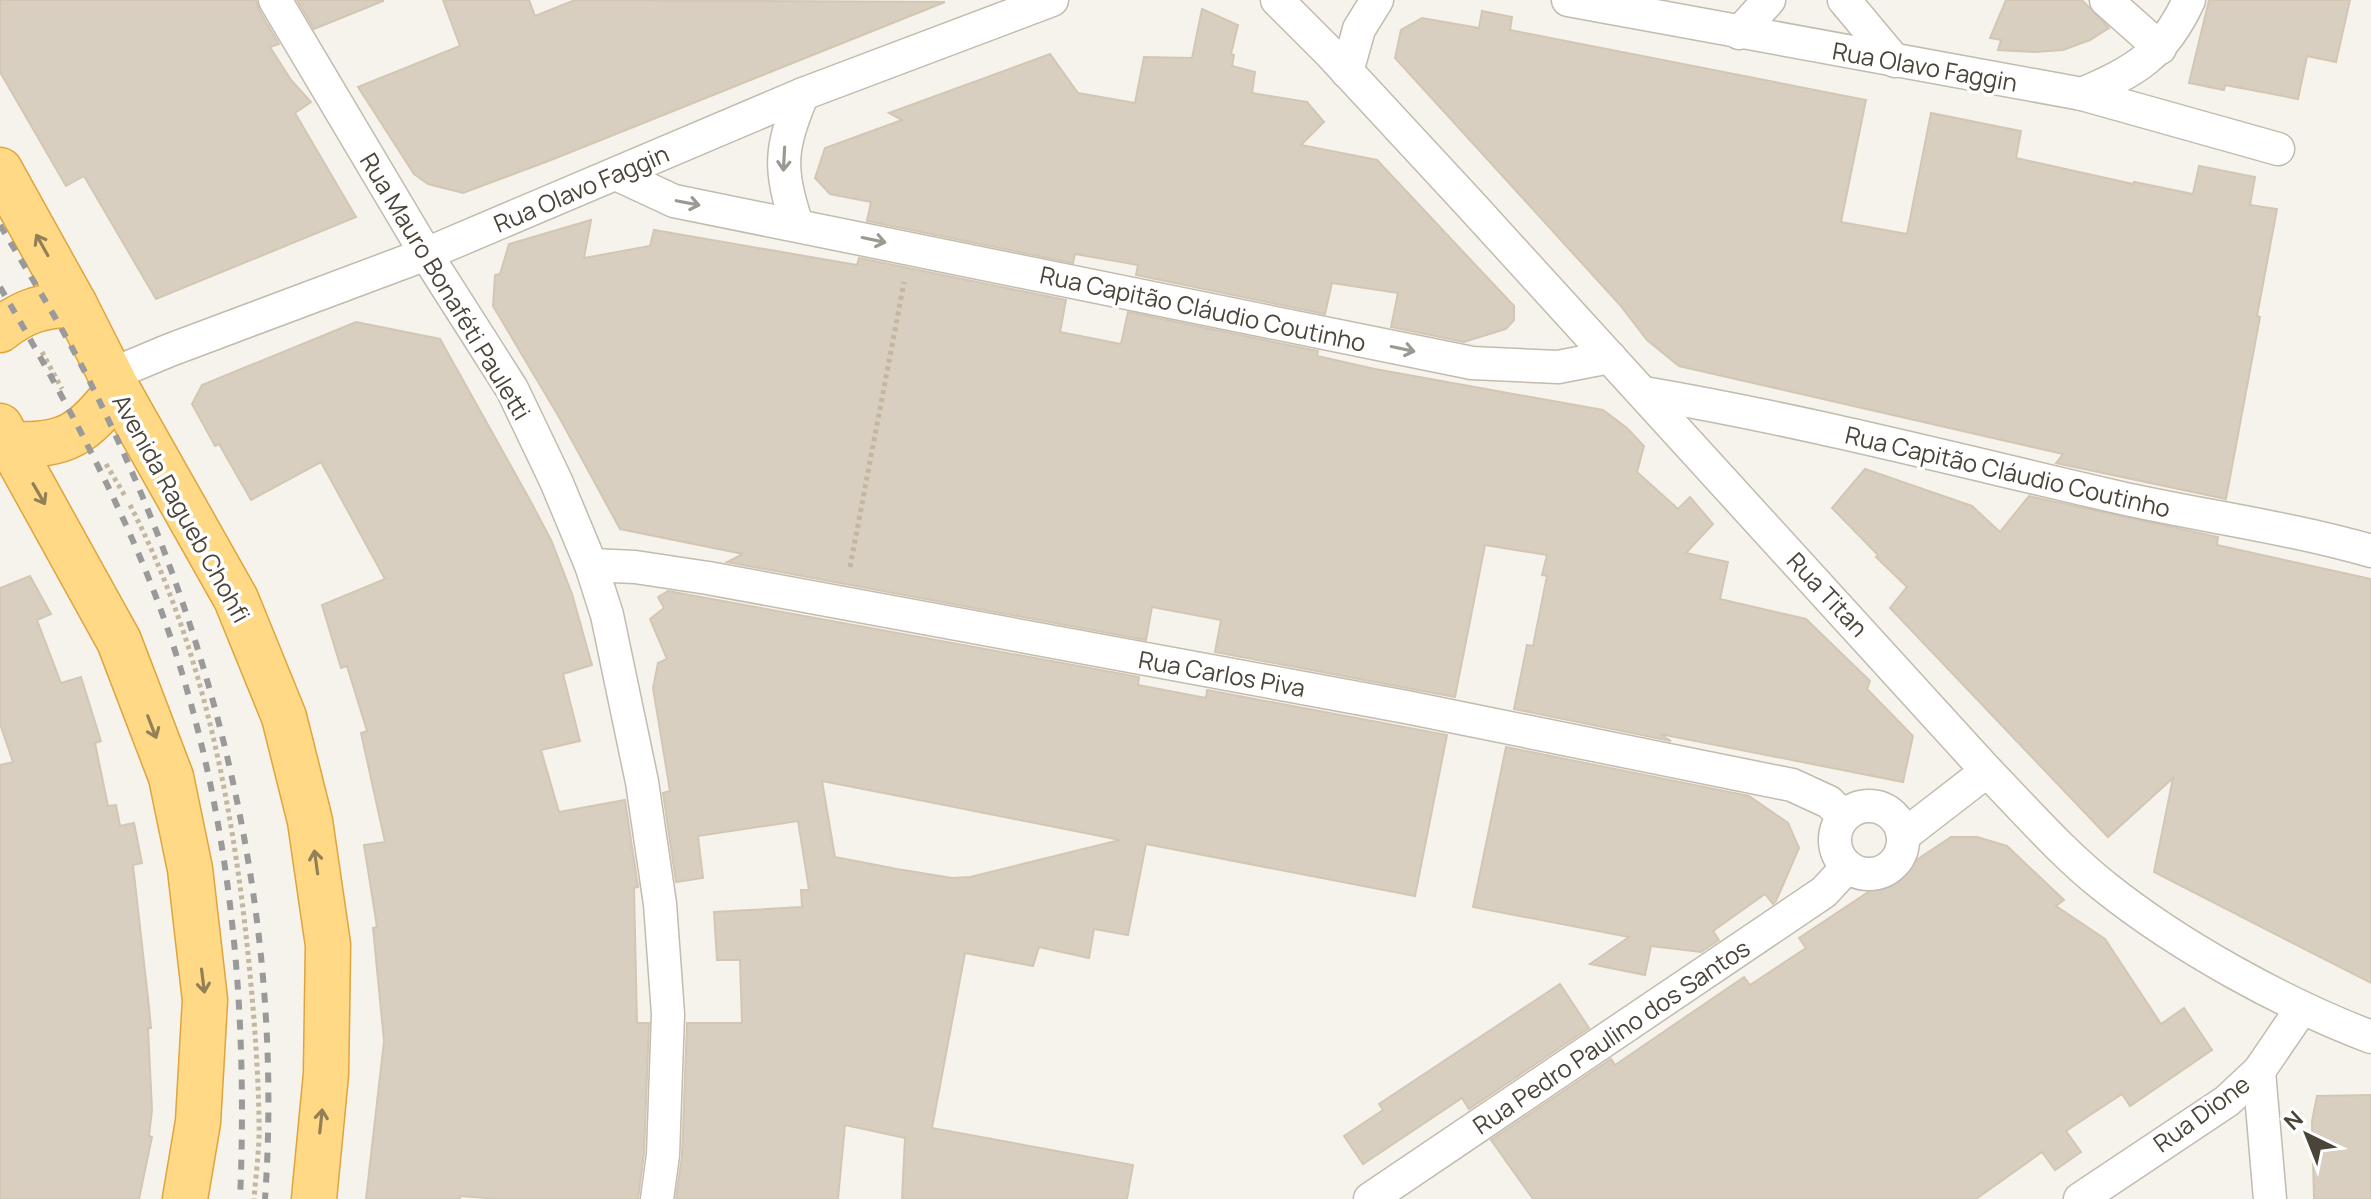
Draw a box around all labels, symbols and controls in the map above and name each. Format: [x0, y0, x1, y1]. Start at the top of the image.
street label: Rua Olavo Faggin [1830, 33, 2020, 99]
street label: Rua Olavo Faggin [488, 136, 674, 240]
one-way arrow [777, 145, 792, 172]
street label: Rua Mauro Bonaféti Pauletti [353, 146, 539, 426]
one-way arrow [675, 197, 700, 212]
one-way arrow [860, 233, 886, 248]
one-way arrow [34, 234, 50, 257]
street label: Rua Capitão Cláudio Coutinho [1037, 257, 1369, 359]
one-way arrow [1389, 342, 1415, 357]
street label: Avenida Ragueb Chohfi [105, 388, 259, 628]
street label: Rua Capitão Cláudio Coutinho [1842, 418, 2174, 524]
one-way arrow [32, 481, 47, 505]
street label: Rua Titan [1780, 544, 1876, 644]
street label: Rua Carlos Piva [1136, 642, 1308, 704]
one-way arrow [146, 714, 160, 739]
one-way arrow [308, 850, 323, 876]
street label: Rua Pedro Paulino dos Santos [1466, 931, 1756, 1141]
one-way arrow [196, 967, 211, 994]
street label: Rua Dione [2146, 1067, 2256, 1159]
north arrow [2267, 1095, 2347, 1175]
text: N [2277, 1104, 2309, 1137]
one-way arrow [314, 1108, 329, 1135]

